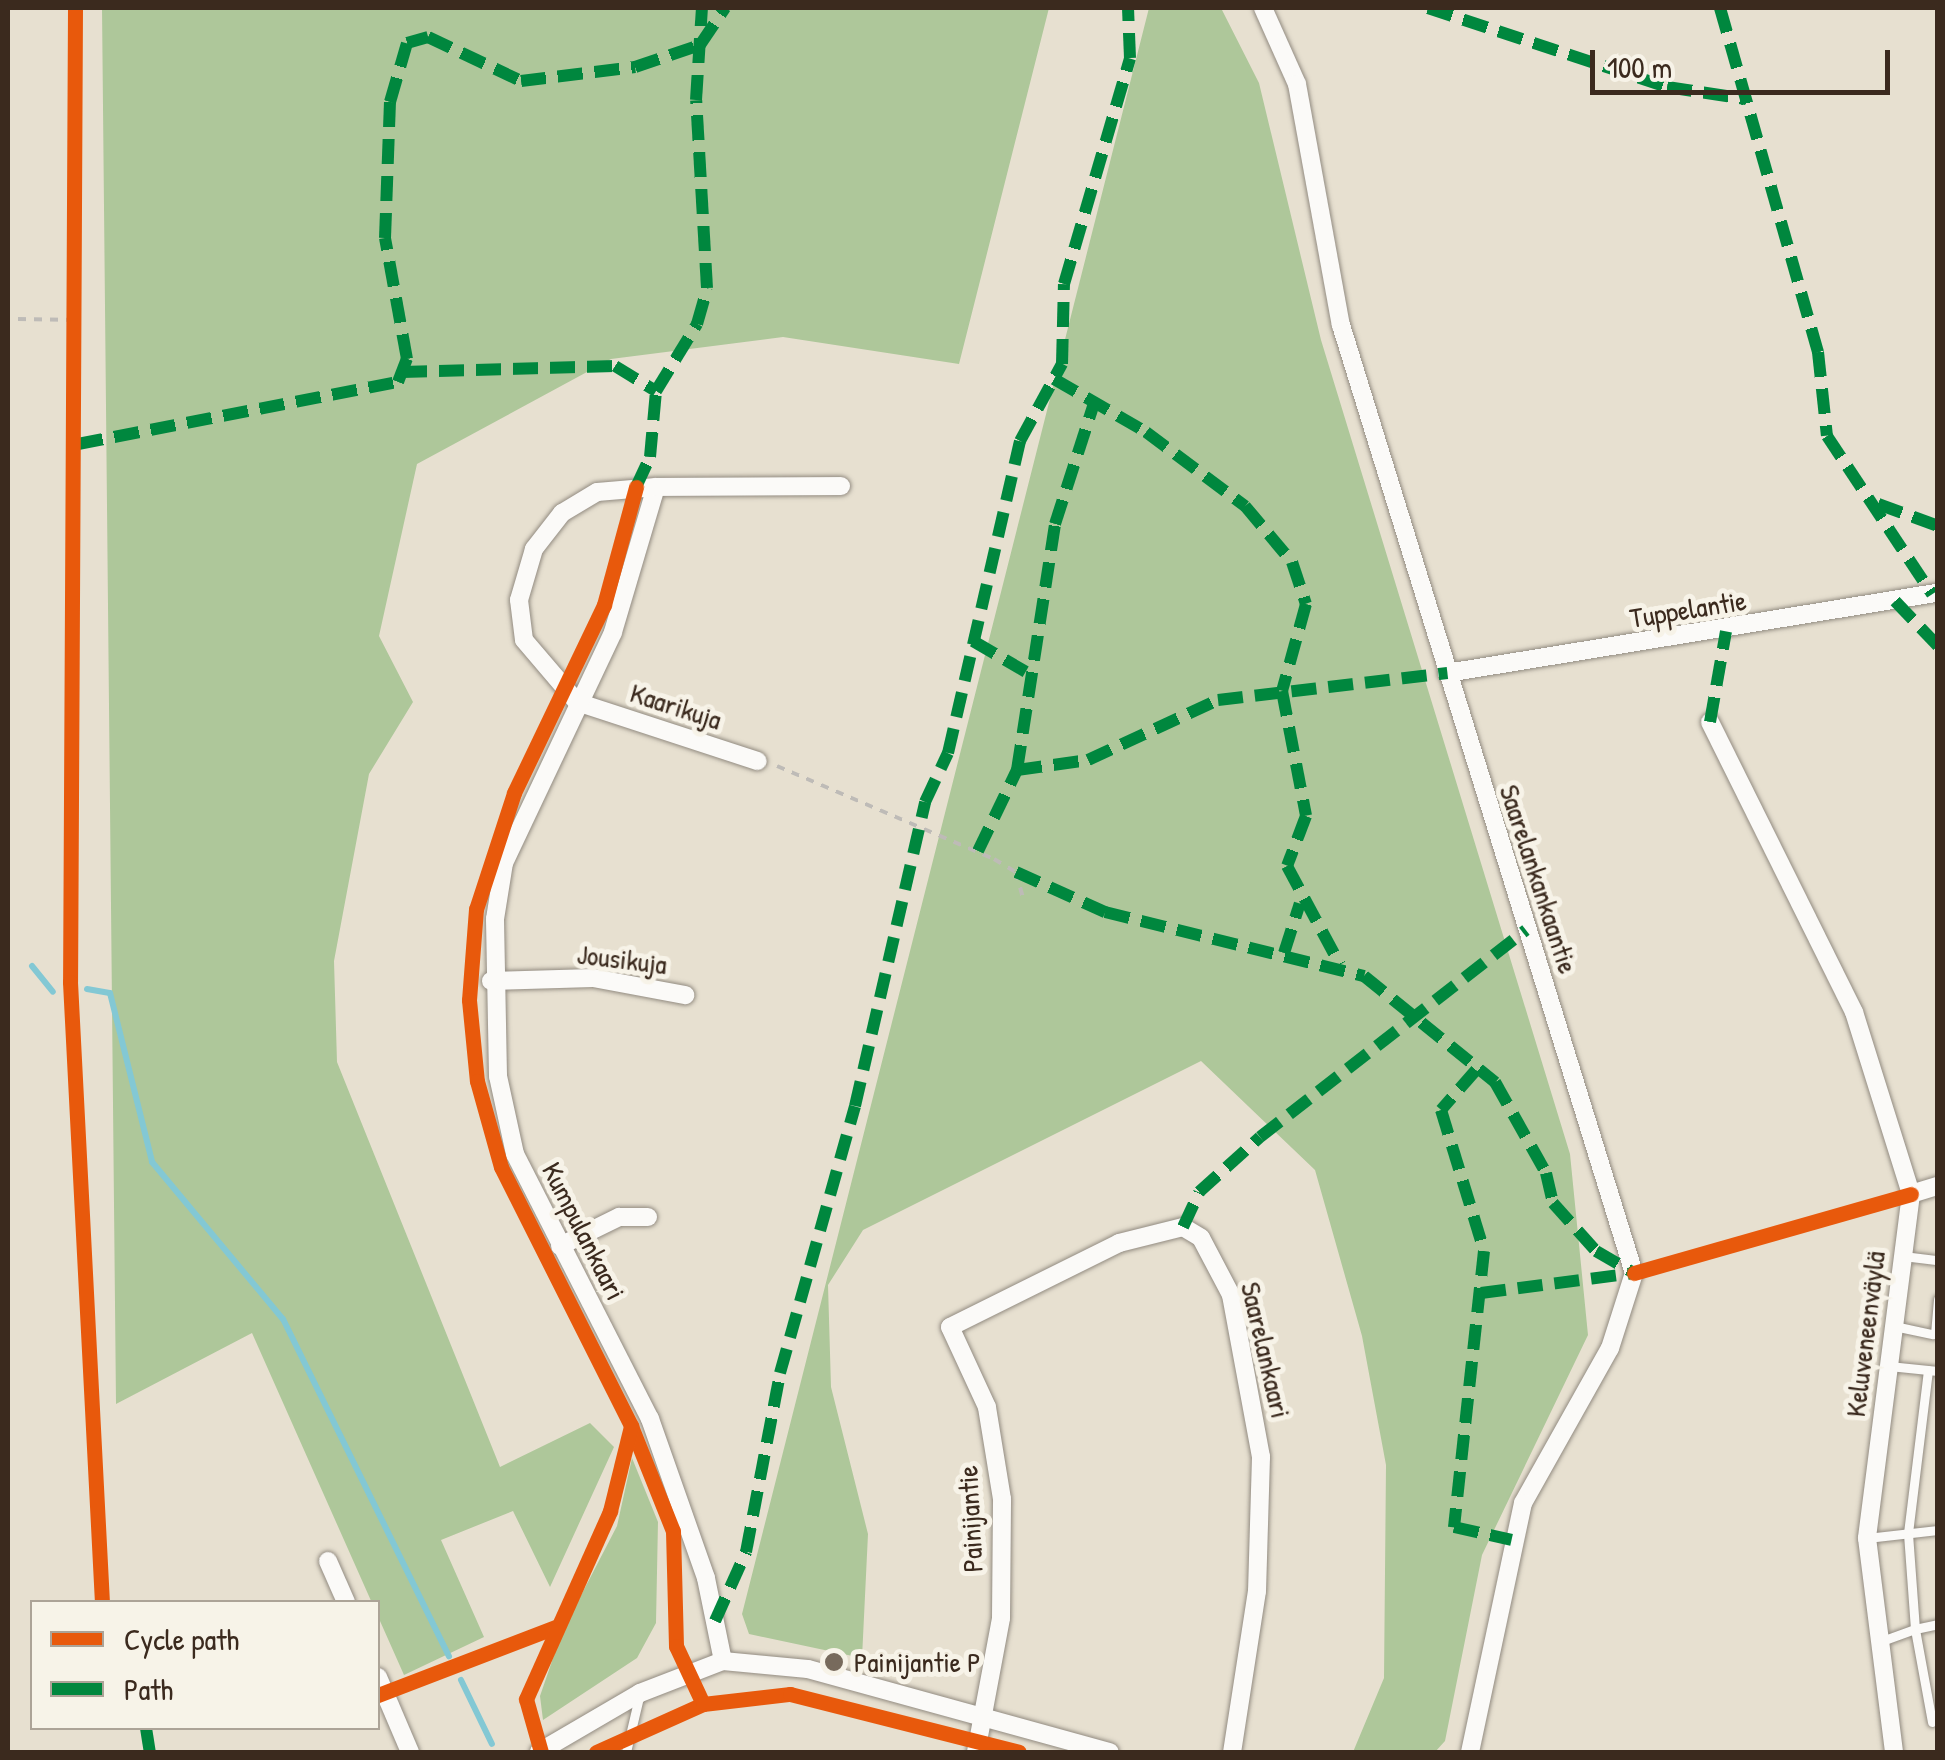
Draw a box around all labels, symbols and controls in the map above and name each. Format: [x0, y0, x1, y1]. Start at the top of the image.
scale bar [1595, 30, 1895, 92]
text: 100 m [1607, 47, 1672, 87]
street label: Tuppelantie [1627, 583, 1749, 635]
street label: Kaarikuja [626, 675, 726, 737]
street label: Saarelankankaantie [1493, 780, 1585, 978]
street label: Jousikuja [575, 937, 669, 981]
street label: Kumpulankaari [535, 1157, 633, 1305]
street label: Keluveneenväylä [1838, 1249, 1892, 1419]
street label: Saarelankaari [1234, 1279, 1298, 1421]
street label: Painijantie [950, 1465, 990, 1573]
legend [30, 1600, 380, 1730]
text: Cycle path [124, 1619, 239, 1659]
place label: Painijantie P [854, 1645, 981, 1679]
marker: Painijantie P [823, 1651, 845, 1673]
text: Path [124, 1669, 173, 1709]

